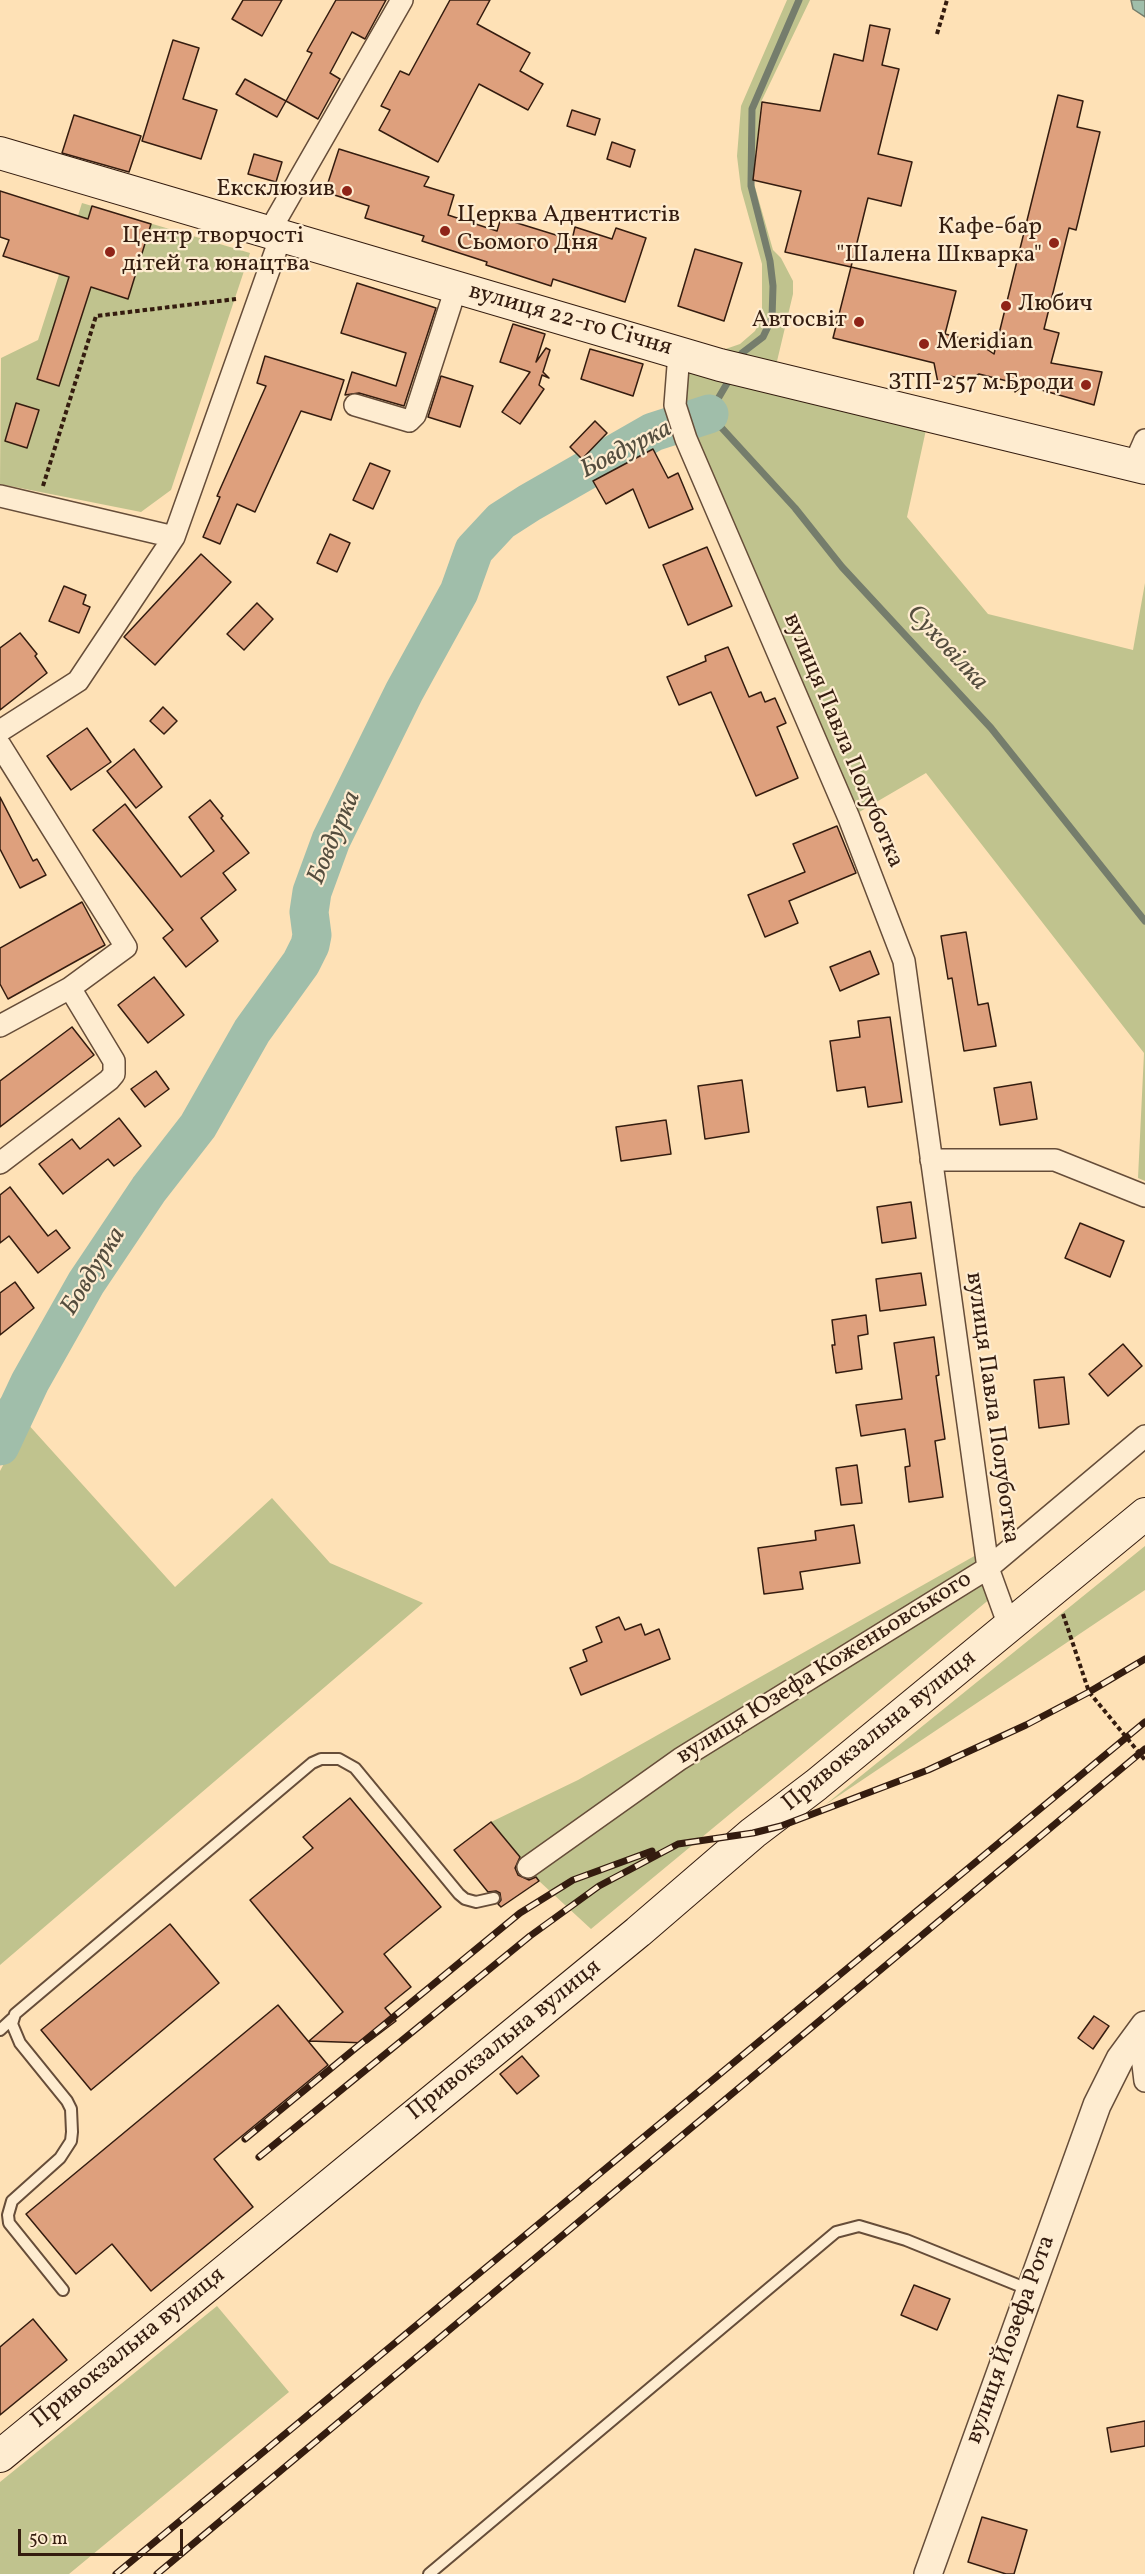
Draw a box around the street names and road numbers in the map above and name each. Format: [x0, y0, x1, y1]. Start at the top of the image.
street label: вулиця 22-го Січня [465, 278, 675, 364]
street label: вулиця Павла Полуботка [775, 609, 909, 873]
street label: вулиця Павла Полуботка [958, 1270, 1024, 1546]
street label: вулиця Юзефа Коженьовського [672, 1566, 978, 1772]
street label: Привокзальна вулиця [777, 1645, 983, 1819]
street label: Привокзальна вулиця [402, 1954, 608, 2128]
street label: вулиця Йозефа Рота [961, 2232, 1063, 2448]
street label: Привокзальна вулиця [26, 2262, 232, 2436]

